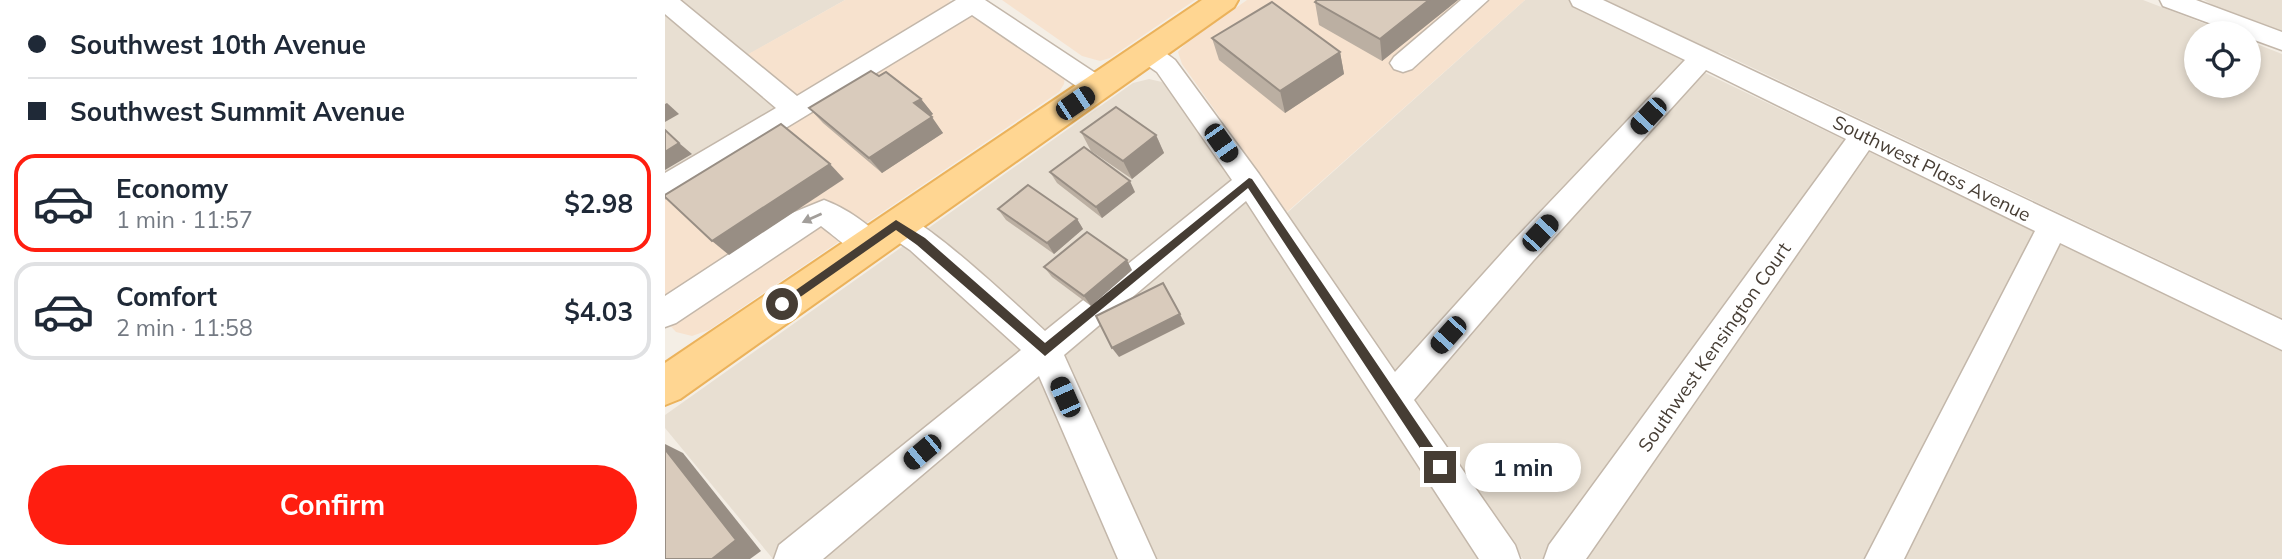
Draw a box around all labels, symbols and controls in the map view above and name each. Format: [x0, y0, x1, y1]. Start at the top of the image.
map controls [2184, 21, 2261, 98]
button: locate [2184, 21, 2261, 98]
text: Southwest 10th Avenue [70, 28, 366, 61]
car [1052, 83, 1099, 123]
car [1626, 93, 1671, 139]
text: Southwest Summit Avenue [70, 95, 405, 128]
street label: Southwest Plass Avenue [1829, 110, 2035, 226]
car [1201, 120, 1242, 166]
icon: car [32, 172, 95, 235]
text: Economy [116, 172, 228, 205]
text: $2.98 [564, 187, 633, 220]
text: 1 min · 11:57 [116, 205, 253, 234]
car [1518, 210, 1563, 256]
one-way arrow [801, 212, 822, 223]
street label: Southwest Kensington Court [1632, 237, 1796, 456]
icon: car [32, 280, 95, 343]
text: Comfort [116, 280, 217, 313]
route start [766, 288, 798, 320]
text: $4.03 [564, 295, 633, 328]
car [1427, 312, 1470, 358]
text: 2 min · 11:58 [116, 313, 253, 342]
car [1047, 374, 1084, 420]
car [900, 430, 945, 474]
callout: 1 min [1465, 442, 1580, 491]
route end [1424, 451, 1456, 483]
text: 1 min [1493, 453, 1553, 482]
button: Confirm [28, 465, 637, 545]

